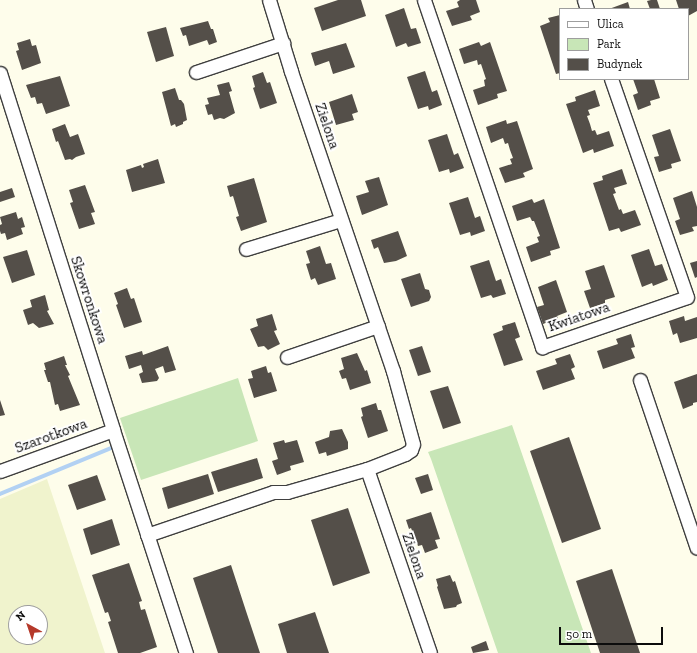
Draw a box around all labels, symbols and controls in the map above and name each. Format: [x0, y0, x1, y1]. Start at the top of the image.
legend [559, 8, 689, 80]
text: Ulica [597, 17, 624, 31]
text: Park [597, 37, 621, 51]
text: Budynek [597, 57, 642, 71]
street label: Zielona [311, 101, 343, 151]
street label: Skowronkowa [66, 254, 112, 346]
street label: Kwiatowa [546, 298, 612, 336]
street label: Szarotkowa [12, 415, 90, 457]
street label: Zielona [398, 531, 430, 581]
north arrow [8, 605, 48, 645]
text: N [13, 609, 28, 624]
scale bar [561, 619, 665, 645]
text: 50 m [566, 627, 592, 641]

